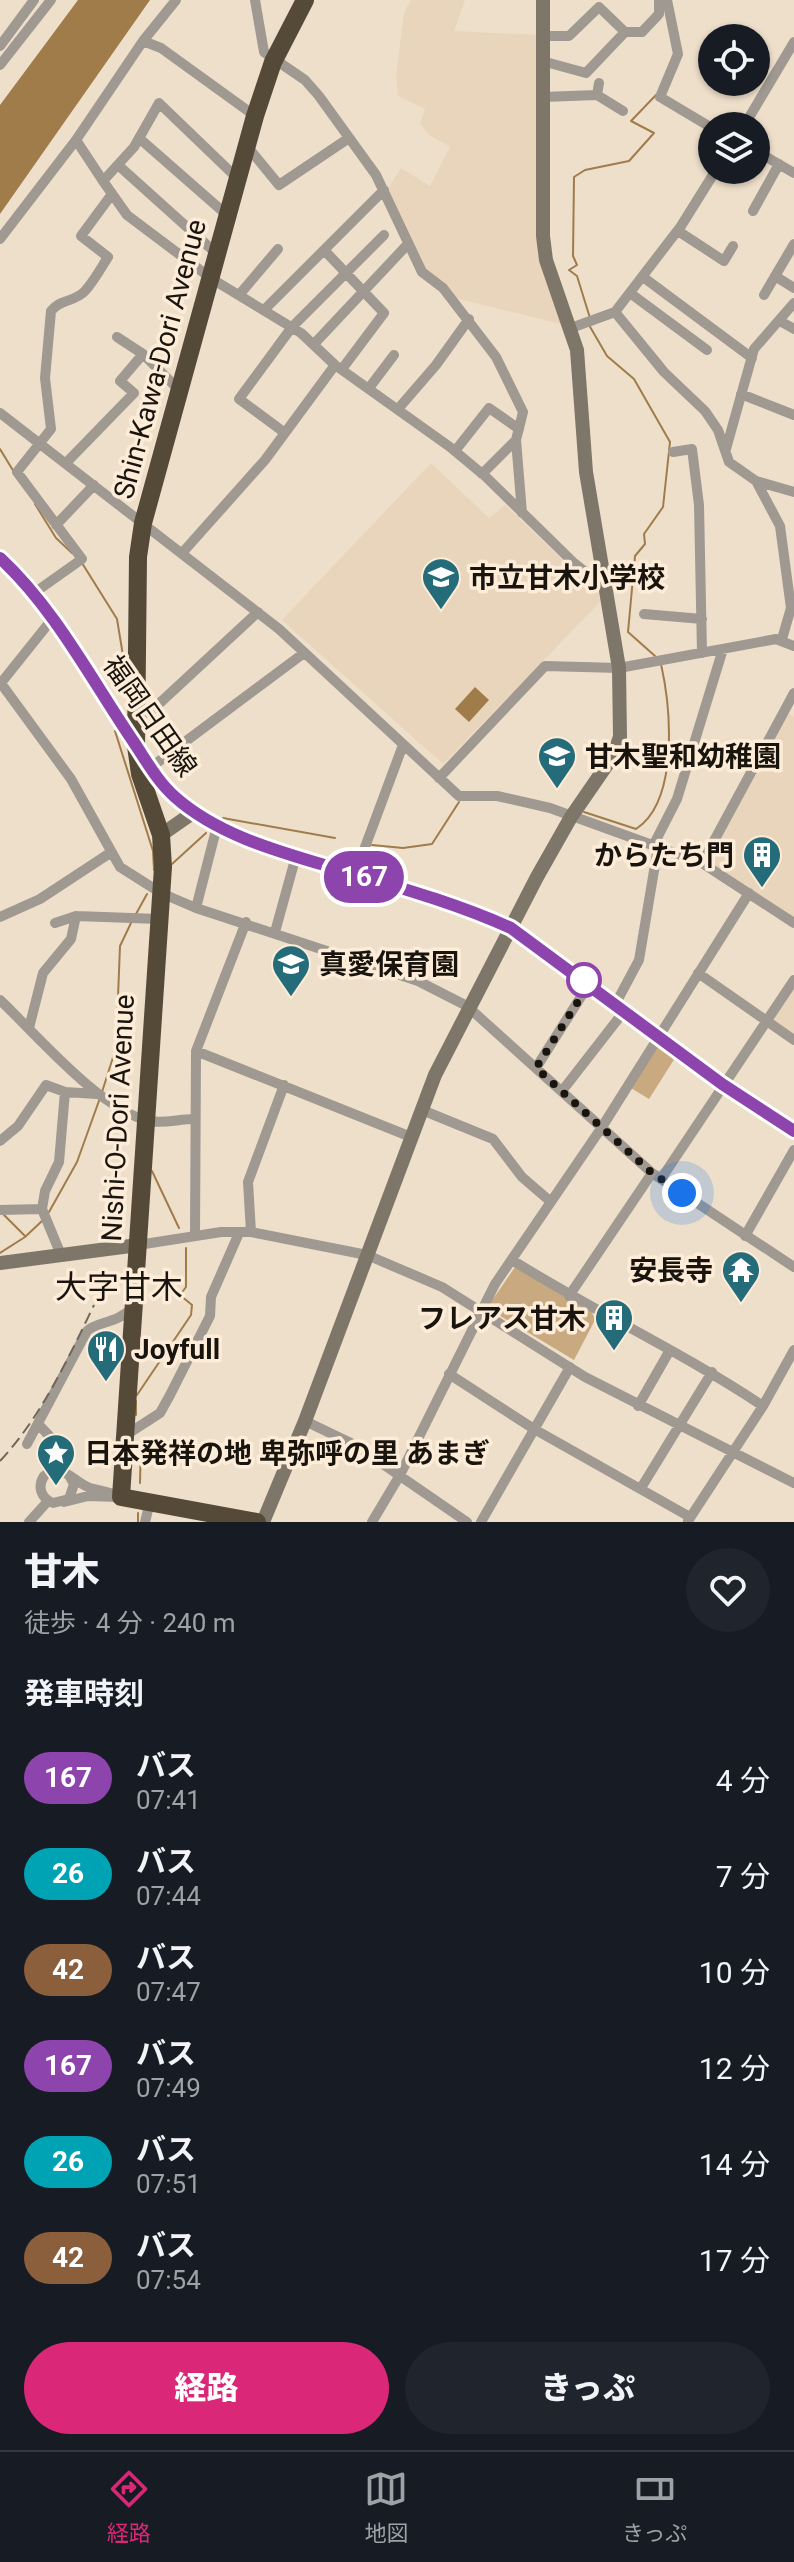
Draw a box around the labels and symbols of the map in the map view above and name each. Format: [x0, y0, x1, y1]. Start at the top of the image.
street label: Shin-Kawa-Dori Avenue [107, 216, 213, 502]
school or university icon: 市立甘木小学校 [420, 556, 462, 611]
place label: 市立甘木小学校 [469, 561, 665, 594]
street label: 福岡日田線 [96, 649, 204, 783]
school or university icon: 甘木聖和幼稚園 [536, 735, 578, 790]
place label: 甘木聖和幼稚園 [585, 740, 781, 773]
building icon: からたち門 [741, 834, 783, 889]
place label: からたち門 [594, 839, 734, 872]
line badge: 167 [318, 851, 410, 903]
school or university icon: 真愛保育園 [270, 943, 312, 998]
place label: 真愛保育園 [319, 948, 459, 981]
unlabelled marker [567, 963, 601, 997]
street label: Nishi-O-Dori Avenue [95, 994, 141, 1242]
your location [662, 1173, 702, 1213]
temple icon: 安長寺 [720, 1249, 762, 1304]
place label: 安長寺 [629, 1254, 713, 1287]
district label: 大字甘木 [55, 1268, 183, 1306]
building icon: フレアス甘木 [593, 1297, 635, 1352]
place label: フレアス甘木 [418, 1302, 586, 1335]
restaurant icon: Joyfull [85, 1328, 127, 1383]
place label: Joyfull [134, 1333, 220, 1366]
place icon: 日本発祥の地 卑弥呼の里 あまぎ [35, 1432, 77, 1487]
place label: 日本発祥の地 卑弥呼の里 あまぎ [84, 1437, 490, 1470]

